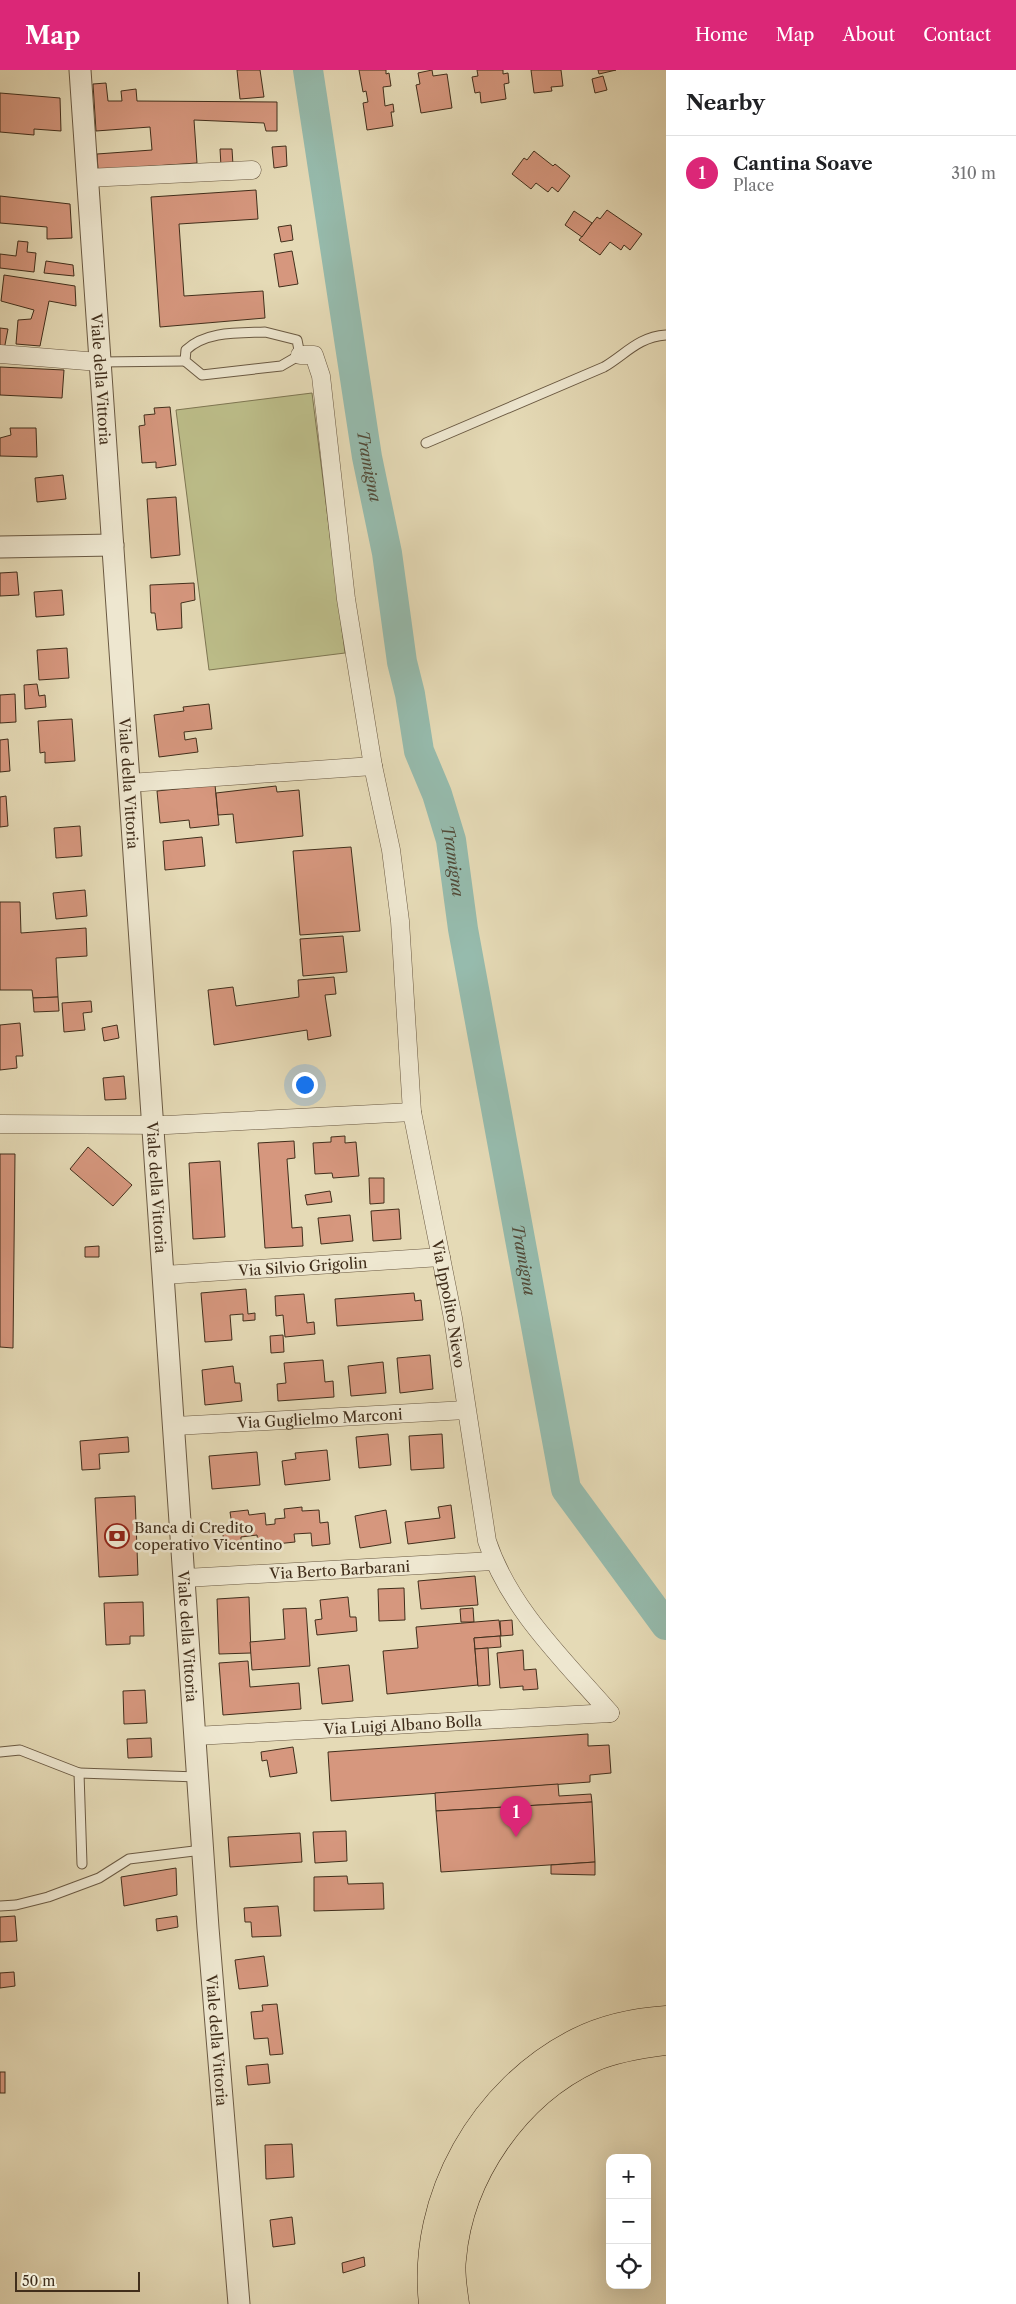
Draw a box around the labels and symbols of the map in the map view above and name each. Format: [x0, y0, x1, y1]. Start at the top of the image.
street label: Viale della Vittoria [87, 312, 115, 446]
water label: Tramigna [353, 429, 386, 504]
street label: Viale della Vittoria [115, 716, 143, 850]
water label: Tramigna [437, 823, 469, 898]
your location [292, 1072, 318, 1098]
street label: Viale della Vittoria [143, 1120, 171, 1254]
water label: Tramigna [507, 1222, 540, 1298]
street label: Via Ippolito Nievo [428, 1237, 470, 1369]
street label: Via Silvio Grigolin [237, 1252, 369, 1280]
street label: Via Guglielmo Marconi [236, 1404, 403, 1432]
place label: Banca di Credito coperativo Vicentino [134, 1518, 282, 1554]
bank icon: Banca di Credito coperativo Vicentino [104, 1523, 130, 1549]
street label: Via Berto Barbarani [268, 1556, 411, 1583]
street label: Viale della Vittoria [174, 1569, 202, 1703]
street label: Via Luigi Albano Bolla [322, 1711, 482, 1738]
pin: 1 [500, 1796, 532, 1837]
street label: Viale della Vittoria [202, 1973, 232, 2107]
scale bar [15, 2269, 140, 2292]

